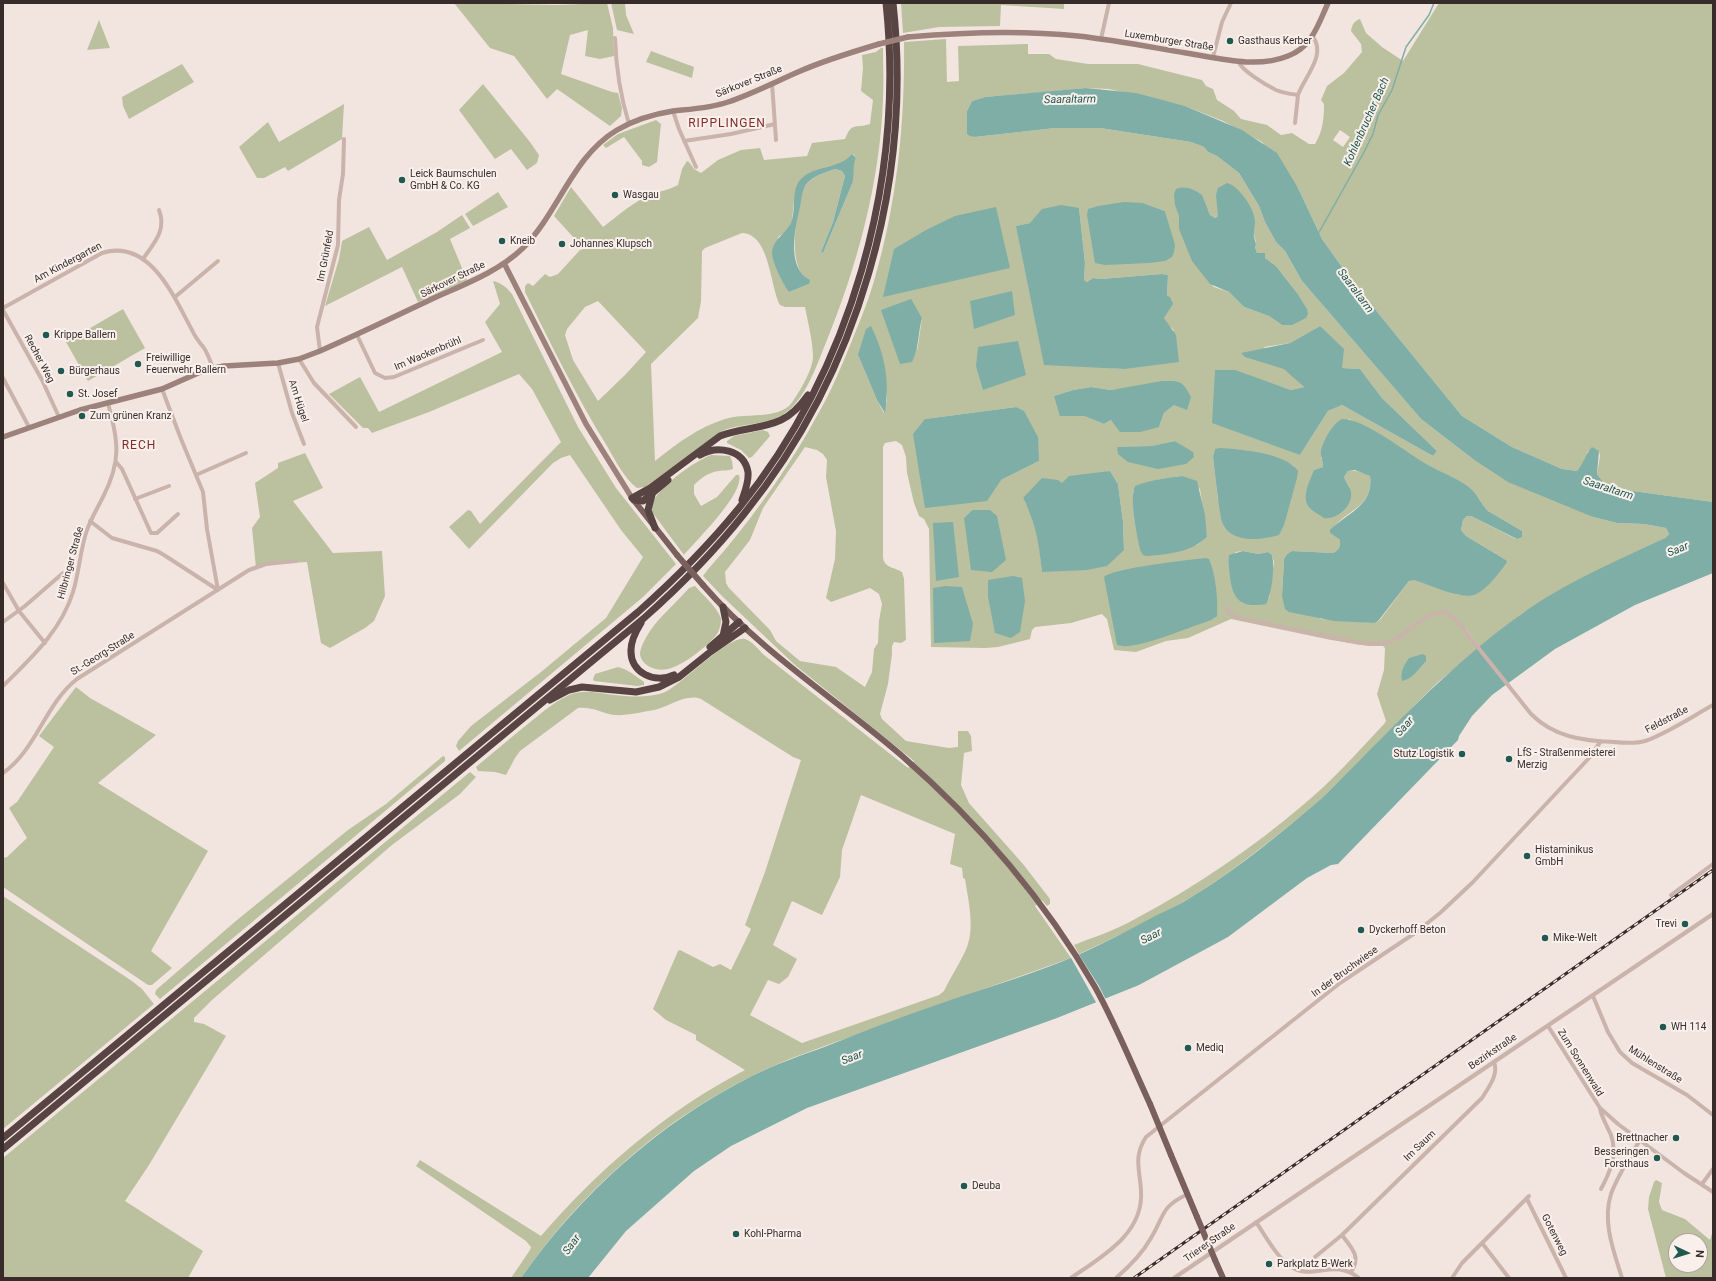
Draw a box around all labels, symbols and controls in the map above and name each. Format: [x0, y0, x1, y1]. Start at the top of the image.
street label: Luxemburger Straße [1124, 28, 1214, 54]
place label: Gasthaus Kerber [1238, 35, 1312, 47]
marker: Gasthaus Kerber [1225, 36, 1235, 46]
street label: Särkover Straße [714, 63, 784, 101]
water label: Kohlenbrucher Bach [1342, 76, 1392, 168]
water label: Saaraltarm [1044, 93, 1096, 107]
district label: RIPPLINGEN [688, 117, 766, 131]
place label: Leick Baumschulen GmbH & Co. KG [410, 168, 497, 192]
marker: Leick Baumschulen GmbH & Co. KG [397, 175, 407, 185]
place label: Wasgau [623, 189, 659, 201]
marker: Wasgau [610, 190, 620, 200]
street label: Im Grünfeld [315, 229, 337, 283]
place label: Kneib [510, 235, 535, 247]
marker: Kneib [497, 236, 507, 246]
place label: Johannes Klupsch [570, 238, 652, 250]
marker: Johannes Klupsch [557, 239, 567, 249]
street label: Am Kindergarten [32, 240, 104, 286]
street label: Särkover Straße [419, 259, 487, 301]
water label: Saaraltarm [1334, 266, 1376, 316]
place label: Krippe Ballern [54, 329, 116, 341]
marker: Krippe Ballern [41, 330, 51, 340]
street label: Recher Weg [21, 333, 57, 385]
street label: Im Wackenbrühl [393, 334, 463, 374]
place label: Freiwillige Feuerwehr Ballern [146, 352, 226, 376]
marker: Freiwillige Feuerwehr Ballern [133, 359, 143, 369]
place label: Bürgerhaus [69, 365, 120, 377]
marker: Bürgerhaus [56, 366, 66, 376]
street label: Am Hügel [286, 378, 310, 424]
place label: St. Josef [78, 388, 117, 400]
marker: St. Josef [65, 389, 75, 399]
place label: Zum grünen Kranz [90, 410, 171, 422]
marker: Zum grünen Kranz [77, 411, 87, 421]
district label: RECH [122, 439, 156, 453]
water label: Saaraltarm [1581, 475, 1635, 503]
street label: Hilbringer Straße [56, 525, 86, 601]
water label: Saar [1666, 540, 1690, 560]
street label: St.-Georg-Straße [69, 630, 137, 678]
street label: Feldstraße [1643, 704, 1691, 736]
water label: Saar [1393, 715, 1417, 739]
place label: LfS - Straßenmeisterei Merzig [1517, 747, 1615, 770]
place label: Stutz Logistik [1393, 748, 1454, 760]
marker: Stutz Logistik [1457, 749, 1467, 759]
marker: LfS - Straßenmeisterei Merzig [1504, 754, 1514, 764]
place label: Histaminikus GmbH [1535, 844, 1593, 868]
marker: Histaminikus GmbH [1522, 851, 1532, 861]
place label: Trevi [1656, 918, 1677, 930]
marker: Trevi [1680, 919, 1690, 929]
place label: Dyckerhoff Beton [1369, 924, 1446, 936]
marker: Dyckerhoff Beton [1356, 925, 1366, 935]
water label: Saar [1138, 926, 1164, 948]
place label: Mike-Welt [1553, 932, 1597, 944]
marker: Mike-Welt [1540, 933, 1550, 943]
street label: In der Bruchwiese [1309, 944, 1381, 1000]
place label: WH 114 [1671, 1021, 1706, 1033]
marker: WH 114 [1658, 1022, 1668, 1032]
street label: Zum Sonnenwald [1554, 1027, 1606, 1099]
street label: Bezirkstraße [1467, 1031, 1519, 1073]
place label: Mediq [1196, 1042, 1224, 1054]
marker: Mediq [1183, 1043, 1193, 1053]
street label: Mühlenstraße [1626, 1044, 1684, 1086]
water label: Saar [840, 1048, 864, 1068]
street label: Im Saum [1402, 1128, 1438, 1164]
place label: Brettnacher [1616, 1132, 1668, 1144]
marker: Brettnacher [1671, 1133, 1681, 1143]
place label: Besseringen Forsthaus [1594, 1146, 1649, 1170]
marker: Besseringen Forsthaus [1652, 1153, 1662, 1163]
place label: Deuba [972, 1180, 1000, 1192]
marker: Deuba [959, 1181, 969, 1191]
street label: Gotenweg [1538, 1212, 1570, 1258]
street label: Trierer Straße [1182, 1221, 1238, 1265]
place label: Kohl-Pharma [744, 1228, 801, 1240]
marker: Kohl-Pharma [731, 1229, 741, 1239]
water label: Saar [560, 1232, 584, 1258]
north arrow [1668, 1233, 1708, 1273]
text: N [1693, 1249, 1706, 1258]
place label: Parkplatz B-Werk [1277, 1258, 1353, 1270]
marker: Parkplatz B-Werk [1264, 1259, 1274, 1269]

